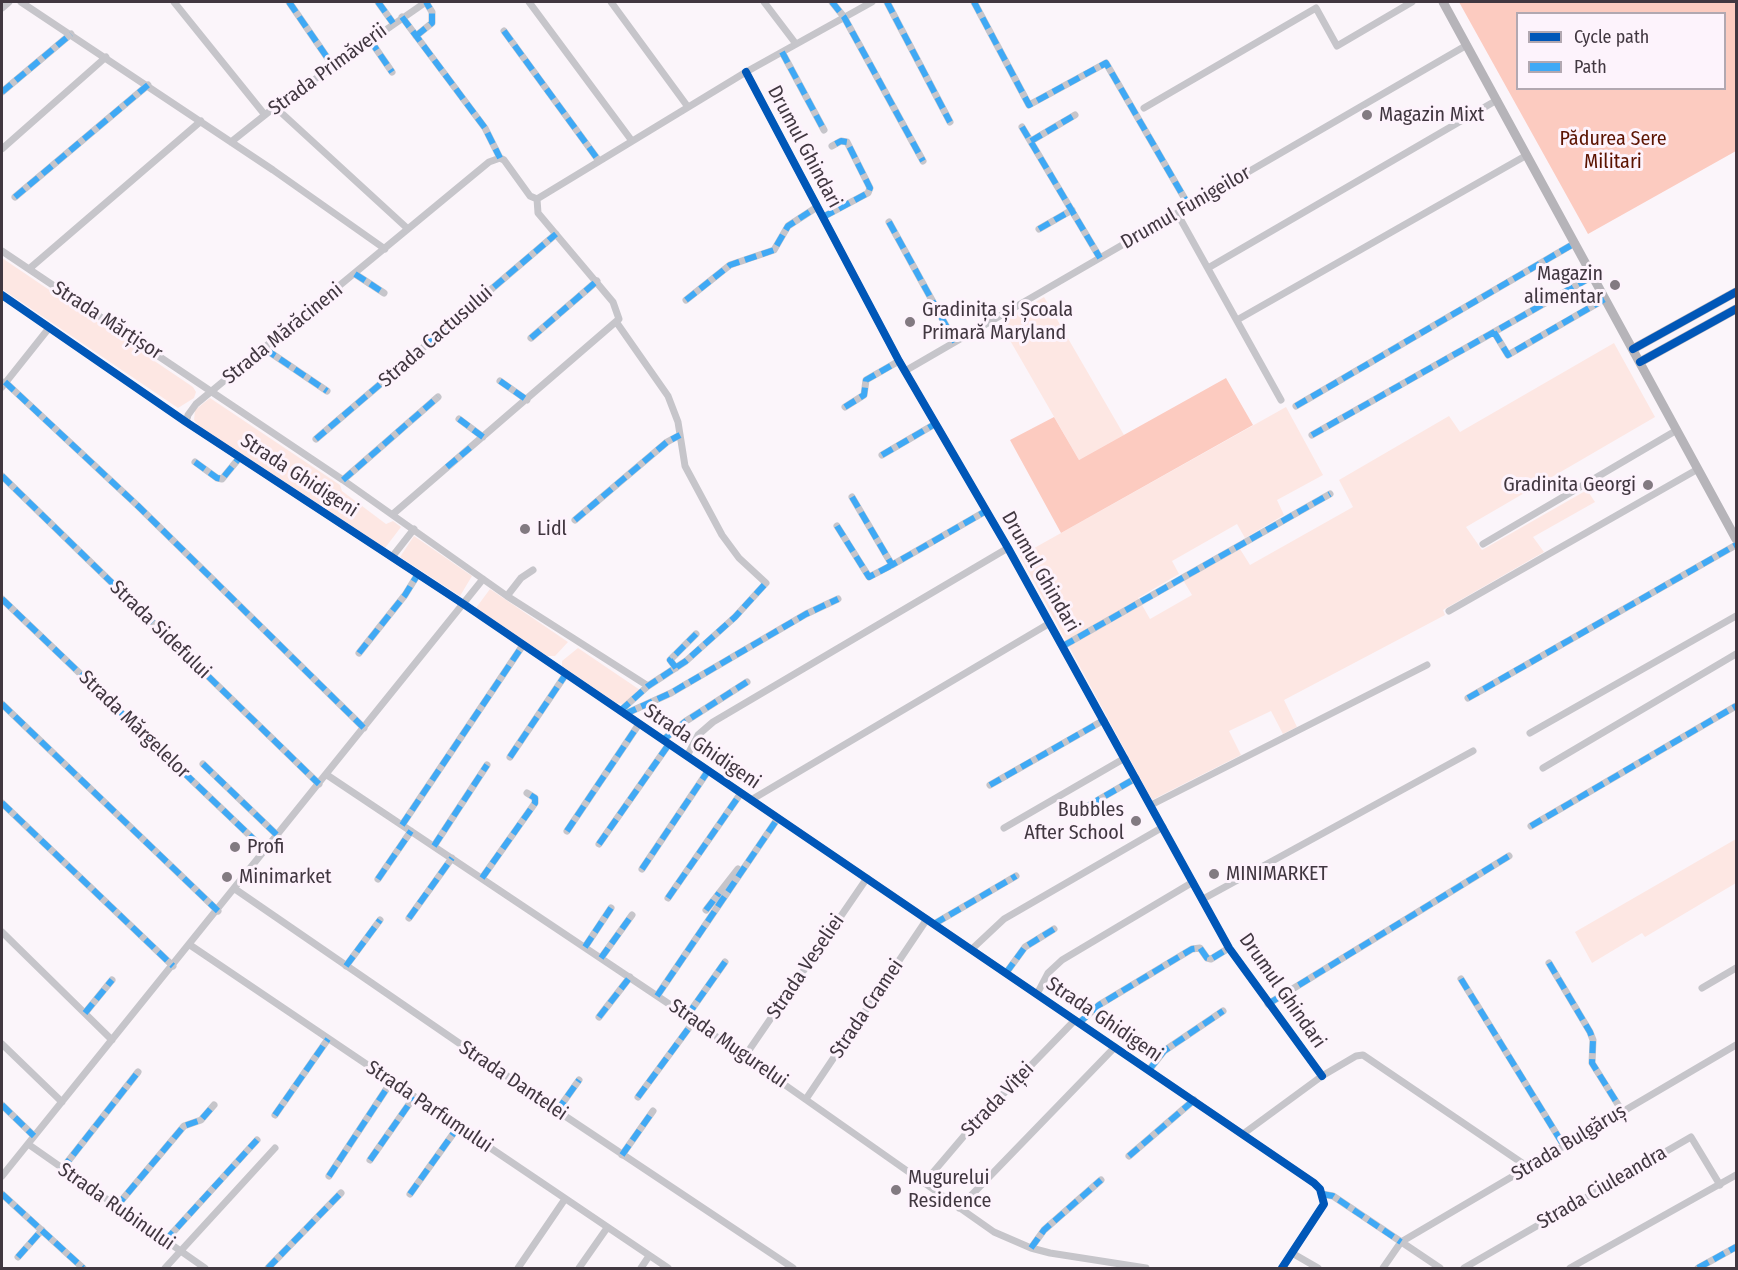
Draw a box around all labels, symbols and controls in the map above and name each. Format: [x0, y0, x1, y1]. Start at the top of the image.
legend [1516, 12, 1726, 90]
street label: Strada Primăverii [264, 19, 392, 121]
text: Cycle path [1574, 26, 1649, 48]
text: Path [1574, 56, 1607, 78]
street label: Drumul Ghindari [762, 82, 846, 212]
place label: Magazin Mixt [1379, 103, 1484, 127]
marker: Magazin Mixt [1360, 108, 1374, 122]
park label: Pădurea Sere Militari [1559, 127, 1667, 174]
street label: Drumul Funigeilor [1117, 161, 1255, 255]
place label: Magazin alimentar [1524, 262, 1603, 309]
street label: Strada Mărțișor [47, 276, 167, 366]
street label: Strada Mărăcineni [218, 278, 348, 390]
marker: Magazin alimentar [1608, 278, 1622, 292]
street label: Strada Cactusului [374, 281, 498, 393]
place label: Gradinița și Școala Primară Maryland [922, 298, 1073, 345]
marker: Gradinița și Școala Primară Maryland [903, 315, 917, 329]
street label: Strada Ghidigeni [236, 429, 362, 523]
place label: Gradinita Georgi [1503, 473, 1636, 497]
marker: Gradinita Georgi [1641, 478, 1655, 492]
street label: Drumul Ghindari [996, 508, 1084, 636]
place label: Lidl [537, 517, 567, 541]
marker: Lidl [518, 522, 532, 536]
street label: Strada Sidefului [105, 576, 215, 684]
street label: Strada Mărgelelor [73, 666, 195, 784]
street label: Strada Ghidigeni [639, 699, 765, 795]
place label: Bubbles After School [1024, 798, 1124, 845]
marker: Bubbles After School [1129, 814, 1143, 828]
place label: Profi [247, 835, 284, 859]
marker: Profi [228, 840, 242, 854]
place label: MINIMARKET [1226, 862, 1328, 886]
place label: Minimarket [239, 865, 332, 889]
marker: MINIMARKET [1207, 867, 1221, 881]
marker: Minimarket [220, 870, 234, 884]
street label: Strada Veseliei [762, 910, 850, 1024]
street label: Drumul Ghindari [1233, 929, 1331, 1053]
street label: Strada Cramei [825, 955, 909, 1063]
street label: Strada Ghidigeni [1041, 972, 1167, 1068]
street label: Strada Mugurelui [664, 994, 792, 1094]
street label: Strada Dantelei [454, 1036, 572, 1126]
street label: Strada Parfumului [361, 1056, 497, 1158]
street label: Strada Viței [957, 1058, 1039, 1142]
street label: Strada Bulgăruș [1507, 1099, 1631, 1187]
street label: Strada Ciuleandra [1533, 1141, 1671, 1235]
street label: Strada Rubinului [53, 1158, 179, 1256]
place label: Mugurelui Residence [908, 1166, 991, 1213]
marker: Mugurelui Residence [889, 1183, 903, 1197]

